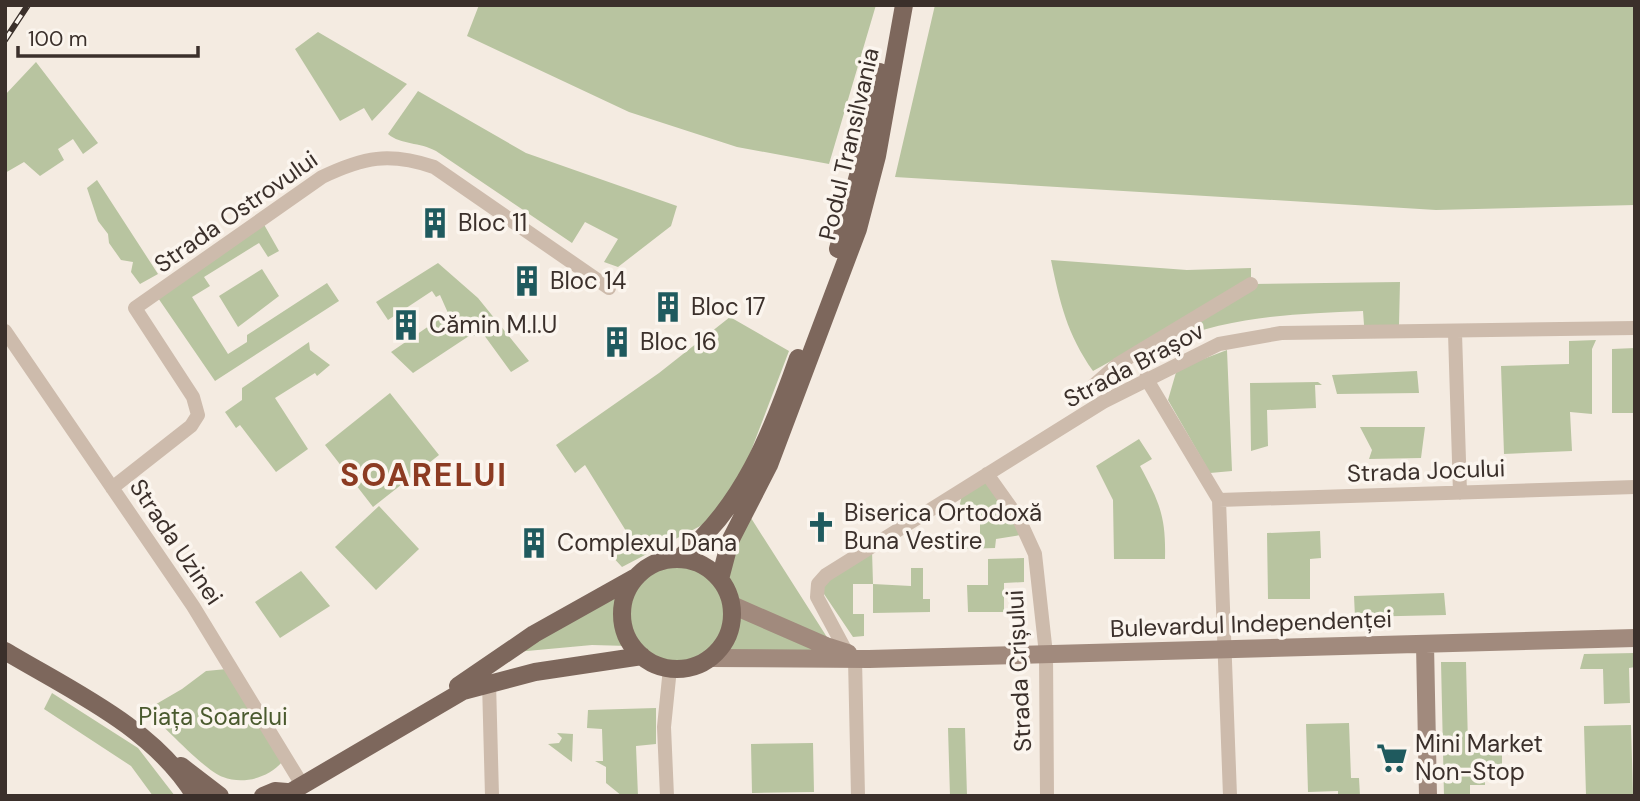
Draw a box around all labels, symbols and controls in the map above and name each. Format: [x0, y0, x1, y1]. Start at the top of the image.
scale bar [18, 14, 198, 58]
text: 100 m [28, 25, 88, 53]
street label: Podul Transilvania [811, 45, 886, 243]
street label: Strada Ostrovului [148, 144, 323, 280]
building icon: Bloc 11 [418, 206, 452, 240]
place label: Bloc 11 [458, 207, 527, 238]
building icon: Bloc 14 [510, 264, 544, 298]
place label: Bloc 14 [550, 265, 626, 296]
building icon: Bloc 17 [651, 290, 685, 324]
place label: Bloc 17 [691, 291, 765, 322]
building icon: Cămin M.I.U [389, 308, 423, 342]
place label: Cămin M.I.U [429, 309, 557, 340]
street label: Strada Brașov [1058, 314, 1210, 415]
building icon: Bloc 16 [600, 325, 634, 359]
place label: Bloc 16 [640, 326, 717, 357]
street label: Strada Jocului [1346, 452, 1506, 489]
district label: SOARELUI [340, 454, 508, 496]
street label: Strada Uzinei [123, 473, 230, 611]
place label: Biserica Ortodoxă Buna Vestire [844, 497, 1042, 556]
church icon: Biserica Ortodoxă Buna Vestire [804, 510, 838, 544]
building icon: Complexul Dana [517, 526, 551, 560]
place label: Complexul Dana [557, 527, 737, 558]
street label: Strada Crișului [999, 589, 1038, 753]
street label: Bulevardul Independenței [1109, 603, 1393, 644]
park label: Piața Soarelui [138, 701, 288, 732]
place label: Mini Market Non-Stop [1415, 728, 1543, 787]
supermarket icon: Mini Market Non-Stop [1375, 741, 1409, 775]

